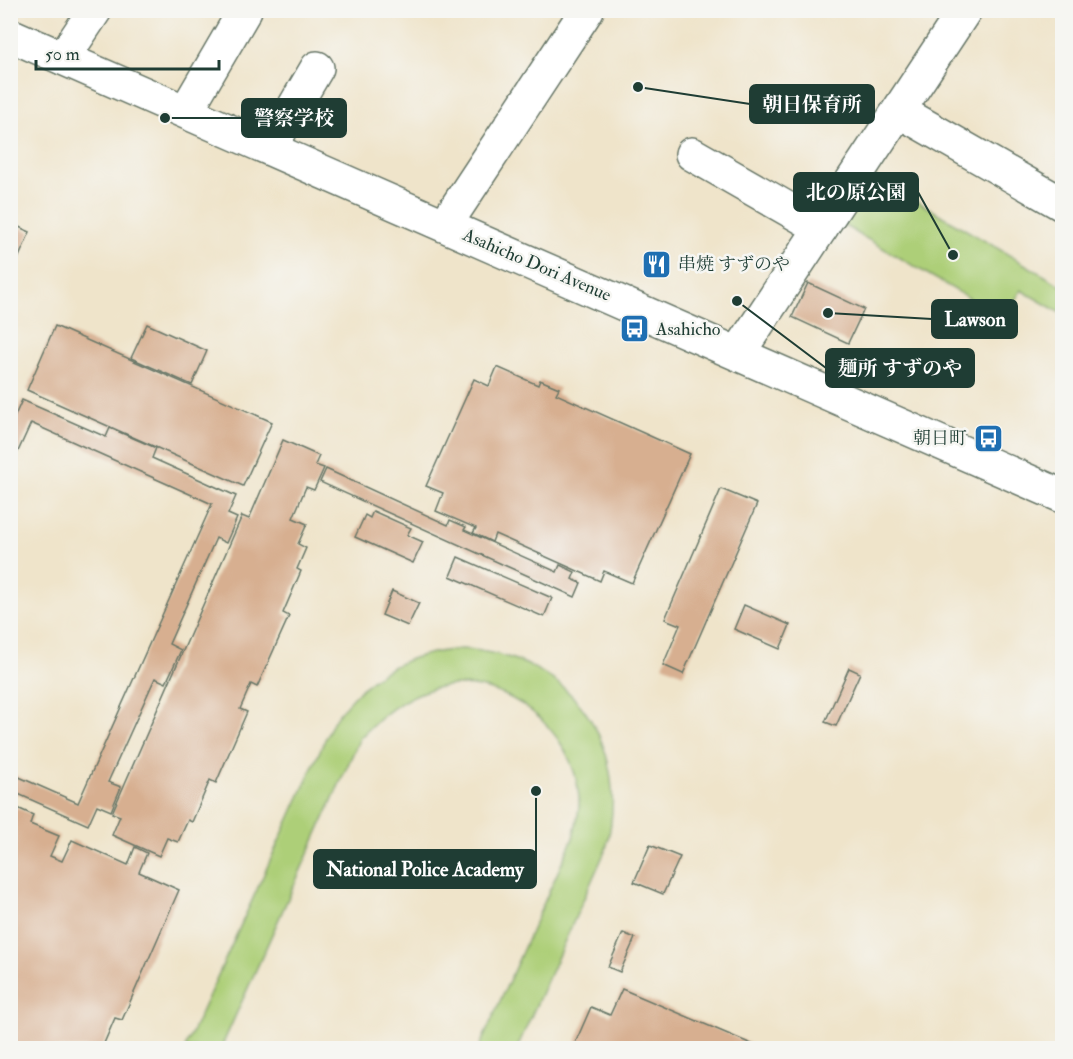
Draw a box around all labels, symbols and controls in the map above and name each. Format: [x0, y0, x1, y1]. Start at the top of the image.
scale bar [36, 33, 219, 71]
text: 50 m [45, 43, 80, 66]
callout: 朝日保育所 [750, 85, 874, 123]
text: 朝日保育所 [762, 92, 862, 117]
callout: 警察学校 [242, 99, 346, 137]
text: 警察学校 [254, 106, 334, 131]
callout: 北の原公園 [794, 173, 918, 211]
text: 北の原公園 [806, 180, 906, 205]
street label: Asahicho Dori Avenue [458, 223, 615, 307]
restaurant icon: 串焼 すずのや [641, 248, 673, 280]
place label: 串焼 すずのや [678, 253, 790, 276]
callout: Lawson [932, 300, 1017, 338]
text: Lawson [944, 307, 1006, 332]
bus stop icon: Asahicho [619, 313, 651, 345]
place label: Asahicho [655, 318, 721, 341]
callout: 麺所 すずのや [826, 349, 974, 387]
text: 麺所 すずのや [838, 356, 962, 381]
bus stop icon: 朝日町 [972, 422, 1004, 454]
place label: 朝日町 [913, 427, 967, 450]
callout: National Police Academy [314, 850, 536, 888]
text: National Police Academy [325, 857, 525, 883]

